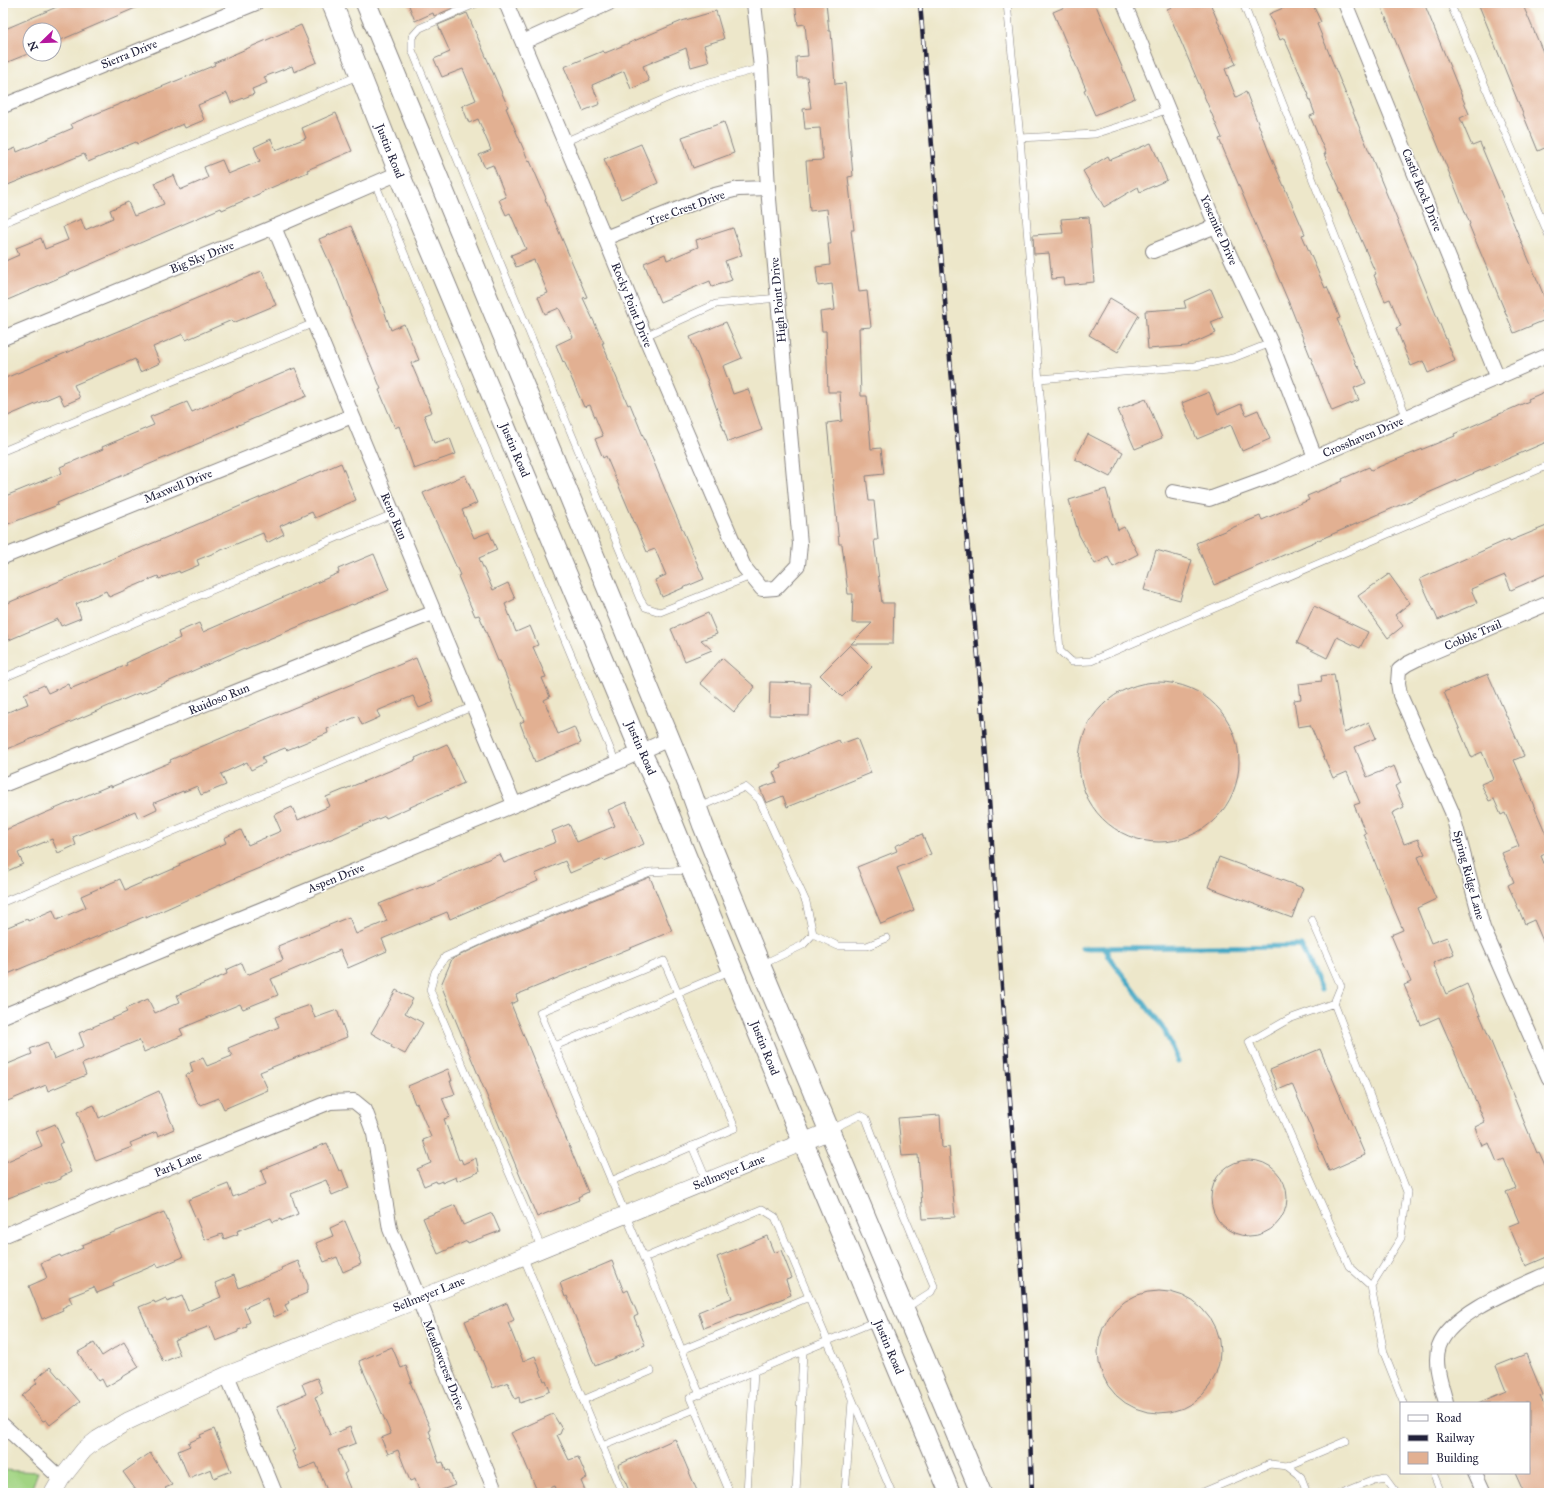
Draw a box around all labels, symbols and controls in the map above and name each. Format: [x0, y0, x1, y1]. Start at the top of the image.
north arrow [22, 22, 62, 62]
street label: Sierra Drive [99, 36, 159, 72]
text: N [25, 38, 41, 53]
street label: Justin Road [371, 120, 407, 181]
street label: Castle Rock Drive [1399, 147, 1445, 233]
street label: Tree Crest Drive [645, 187, 727, 229]
street label: Yosemite Drive [1197, 193, 1241, 267]
street label: Big Sky Drive [168, 238, 236, 277]
street label: High Point Drive [767, 257, 790, 343]
street label: Rocky Point Drive [609, 260, 655, 350]
street label: Crosshaven Drive [1320, 414, 1406, 460]
street label: Justin Road [496, 419, 533, 480]
street label: Maxwell Drive [142, 466, 214, 506]
street label: Reno Run [378, 490, 410, 542]
street label: Cobble Trail [1442, 616, 1504, 653]
street label: Ruidoso Run [186, 680, 252, 718]
street label: Justin Road [621, 717, 659, 778]
street label: Spring Ridge Lane [1449, 829, 1488, 921]
street label: Aspen Drive [305, 860, 367, 896]
street label: Justin Road [746, 1017, 782, 1078]
street label: Park Lane [152, 1148, 204, 1180]
street label: Sellmeyer Lane [691, 1151, 767, 1193]
street label: Sellmeyer Lane [391, 1273, 467, 1315]
street label: Justin Road [870, 1316, 907, 1377]
street label: Meadowcrest Drive [420, 1318, 468, 1412]
legend [1400, 1402, 1530, 1474]
text: Road [1436, 1411, 1462, 1425]
text: Railway [1436, 1431, 1475, 1445]
text: Building [1436, 1451, 1479, 1466]

